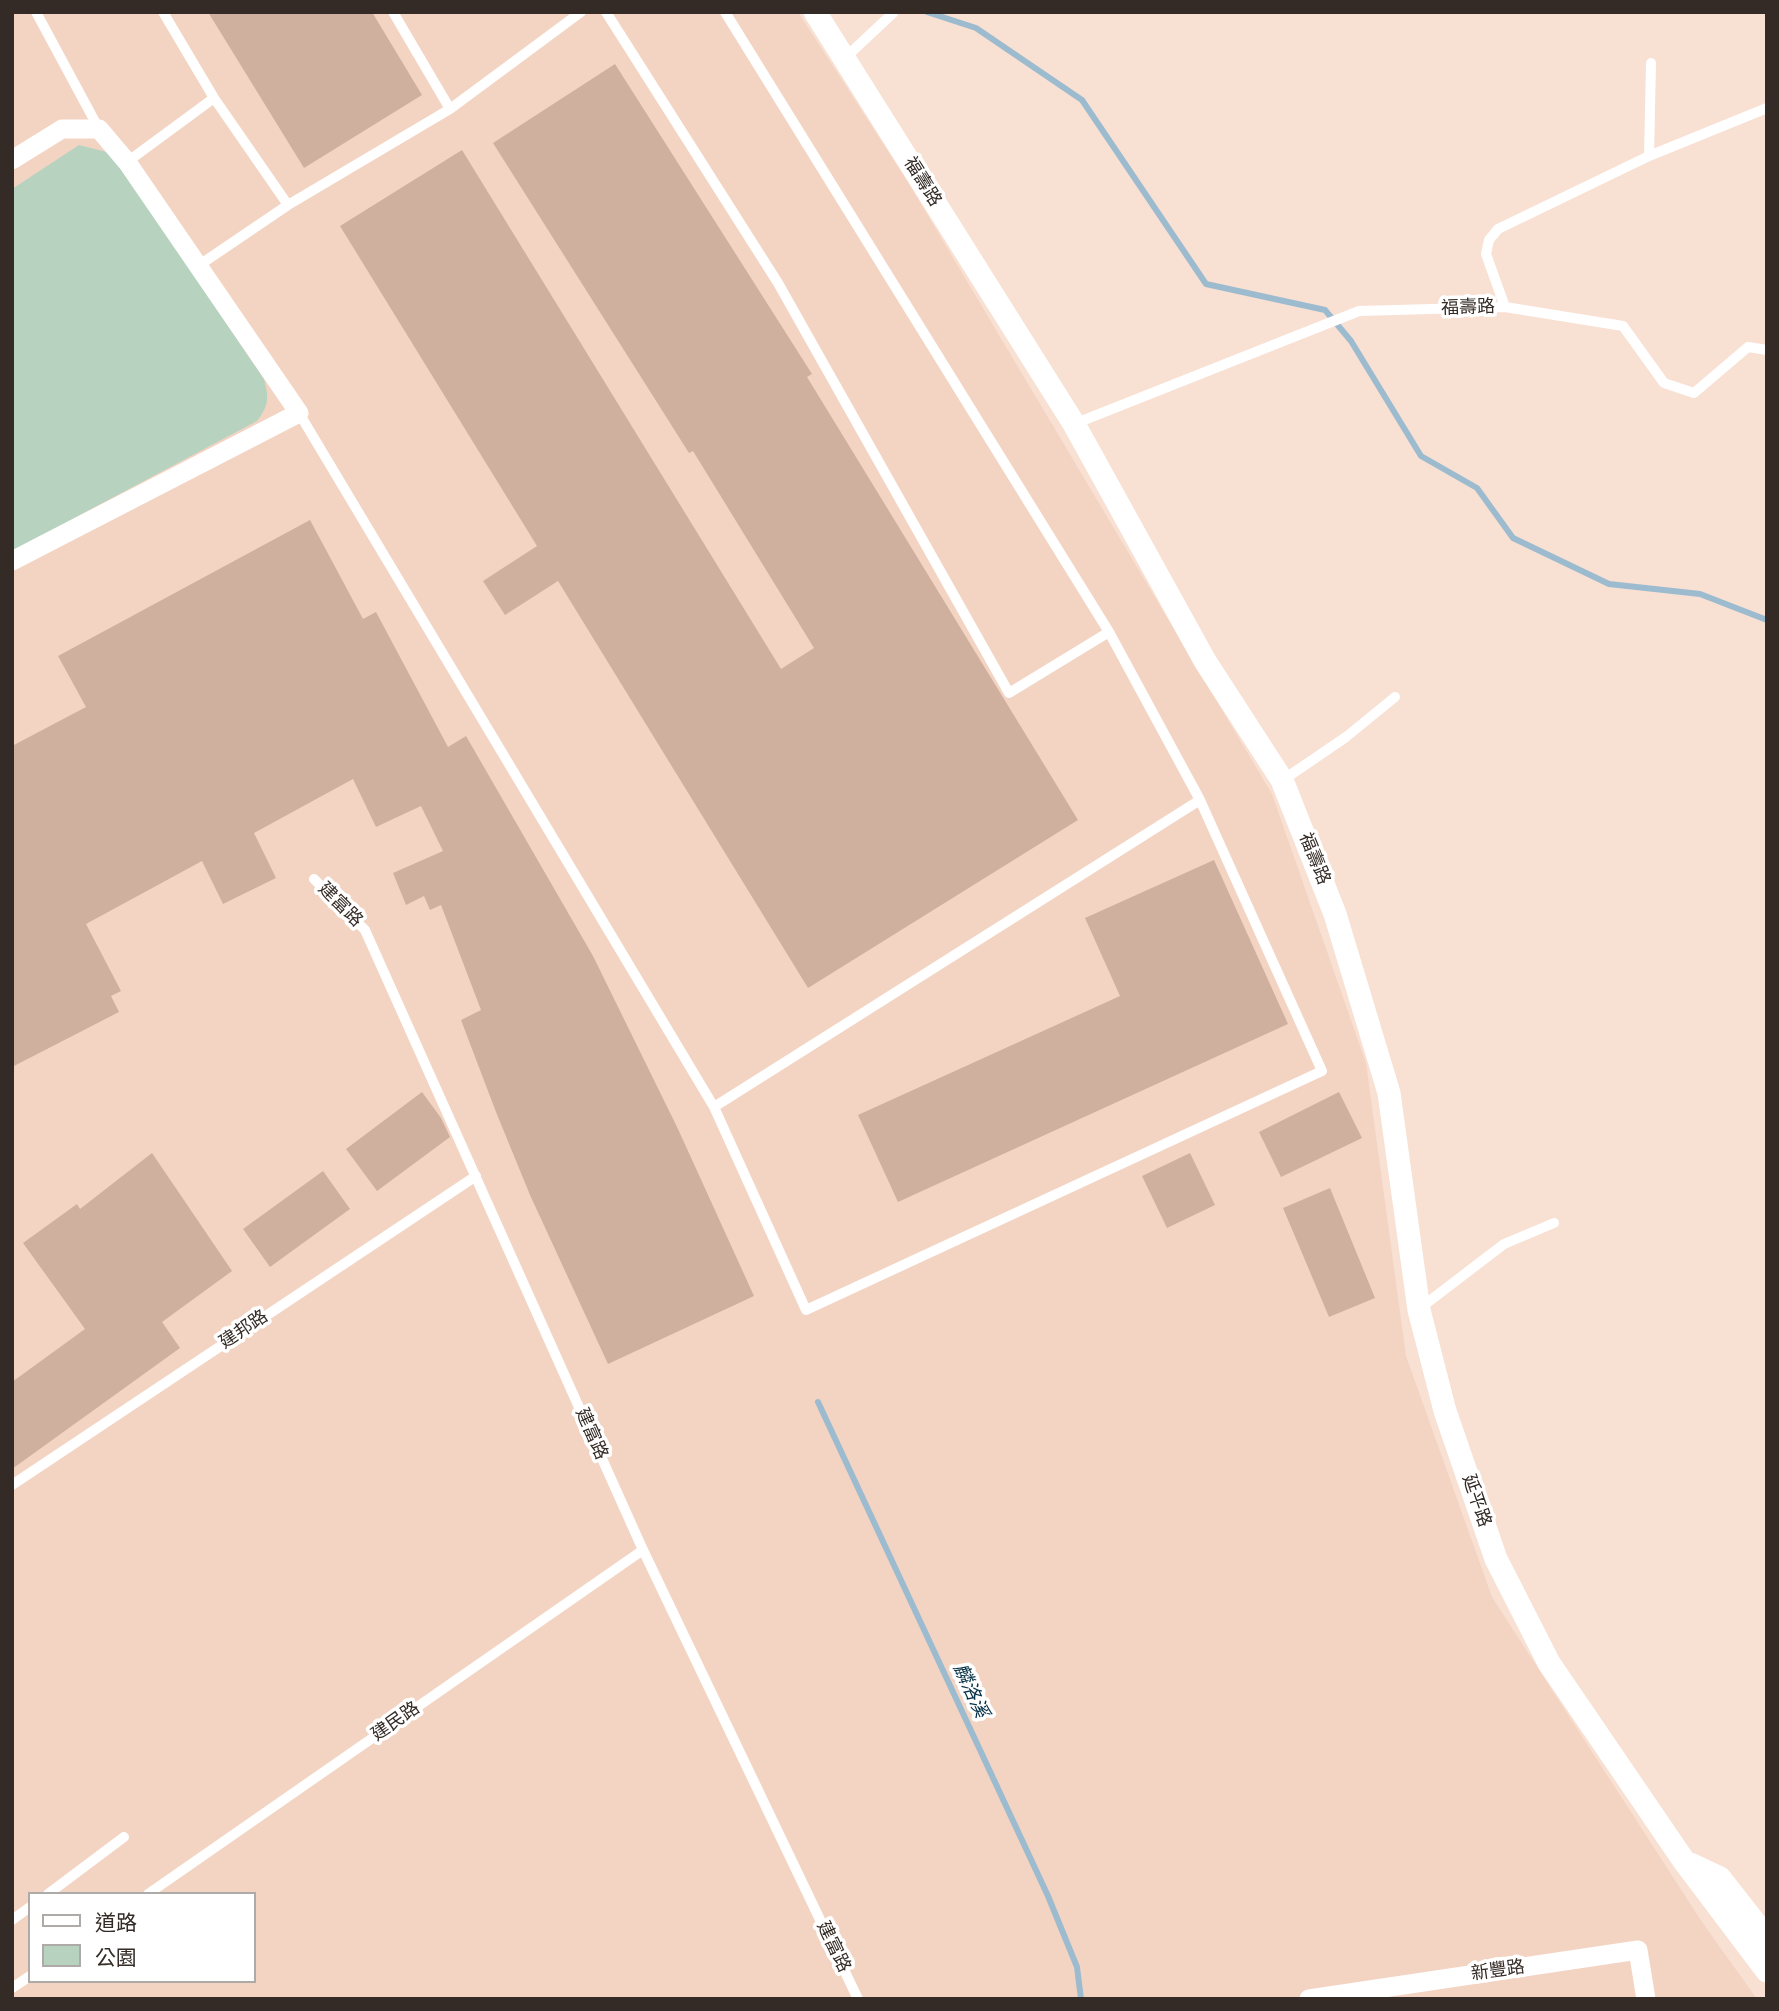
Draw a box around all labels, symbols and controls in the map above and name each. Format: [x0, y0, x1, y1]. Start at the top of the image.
street label: 福壽路 [899, 153, 945, 211]
street label: 福壽路 [1441, 296, 1495, 320]
street label: 福壽路 [1294, 830, 1334, 888]
street label: 建富路 [313, 878, 367, 932]
street label: 建邦路 [216, 1306, 272, 1354]
street label: 建富路 [570, 1405, 612, 1463]
street label: 延平路 [1457, 1472, 1495, 1530]
water label: 麟洛溪 [948, 1660, 992, 1722]
street label: 建民路 [368, 1698, 424, 1746]
legend [28, 1892, 256, 1983]
text: 道路 [95, 1911, 137, 1936]
street label: 建富路 [811, 1918, 855, 1976]
text: 公園 [95, 1946, 137, 1971]
street label: 新豐路 [1470, 1957, 1526, 1985]

